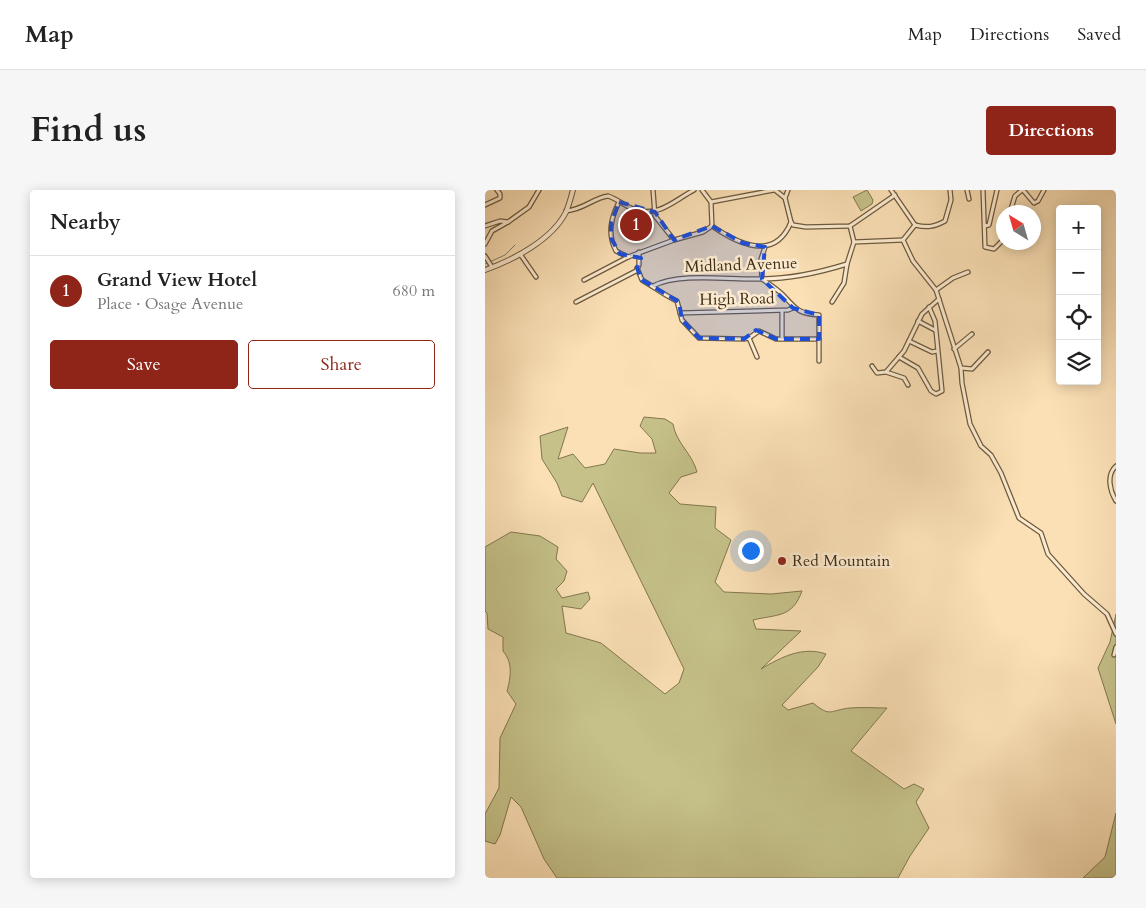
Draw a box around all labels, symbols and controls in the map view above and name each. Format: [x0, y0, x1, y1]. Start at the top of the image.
text: Map [25, 18, 74, 51]
text: Map [908, 22, 942, 47]
text: Directions [970, 22, 1049, 47]
text: Saved [1077, 22, 1121, 47]
text: Find us [30, 106, 146, 154]
button: Directions [986, 106, 1116, 155]
north arrow [996, 205, 1041, 250]
map controls [1056, 205, 1101, 385]
button: + [1056, 205, 1101, 250]
pin: 1 [620, 206, 652, 244]
text: Nearby [50, 208, 121, 237]
button: − [1056, 250, 1101, 295]
street label: Midland Avenue [684, 252, 798, 278]
text: Grand View Hotel [97, 267, 257, 293]
text: 1 [62, 280, 70, 302]
text: 680 m [393, 280, 435, 302]
street label: High Road [699, 287, 775, 311]
text: Place · Osage Avenue [97, 293, 243, 315]
button: locate [1056, 295, 1101, 340]
button: Save [50, 340, 238, 389]
button: Share [248, 340, 435, 389]
button: layers [1056, 340, 1101, 385]
your location [738, 538, 764, 564]
place label: Red Mountain [792, 550, 890, 572]
marker: Red Mountain [776, 555, 788, 567]

